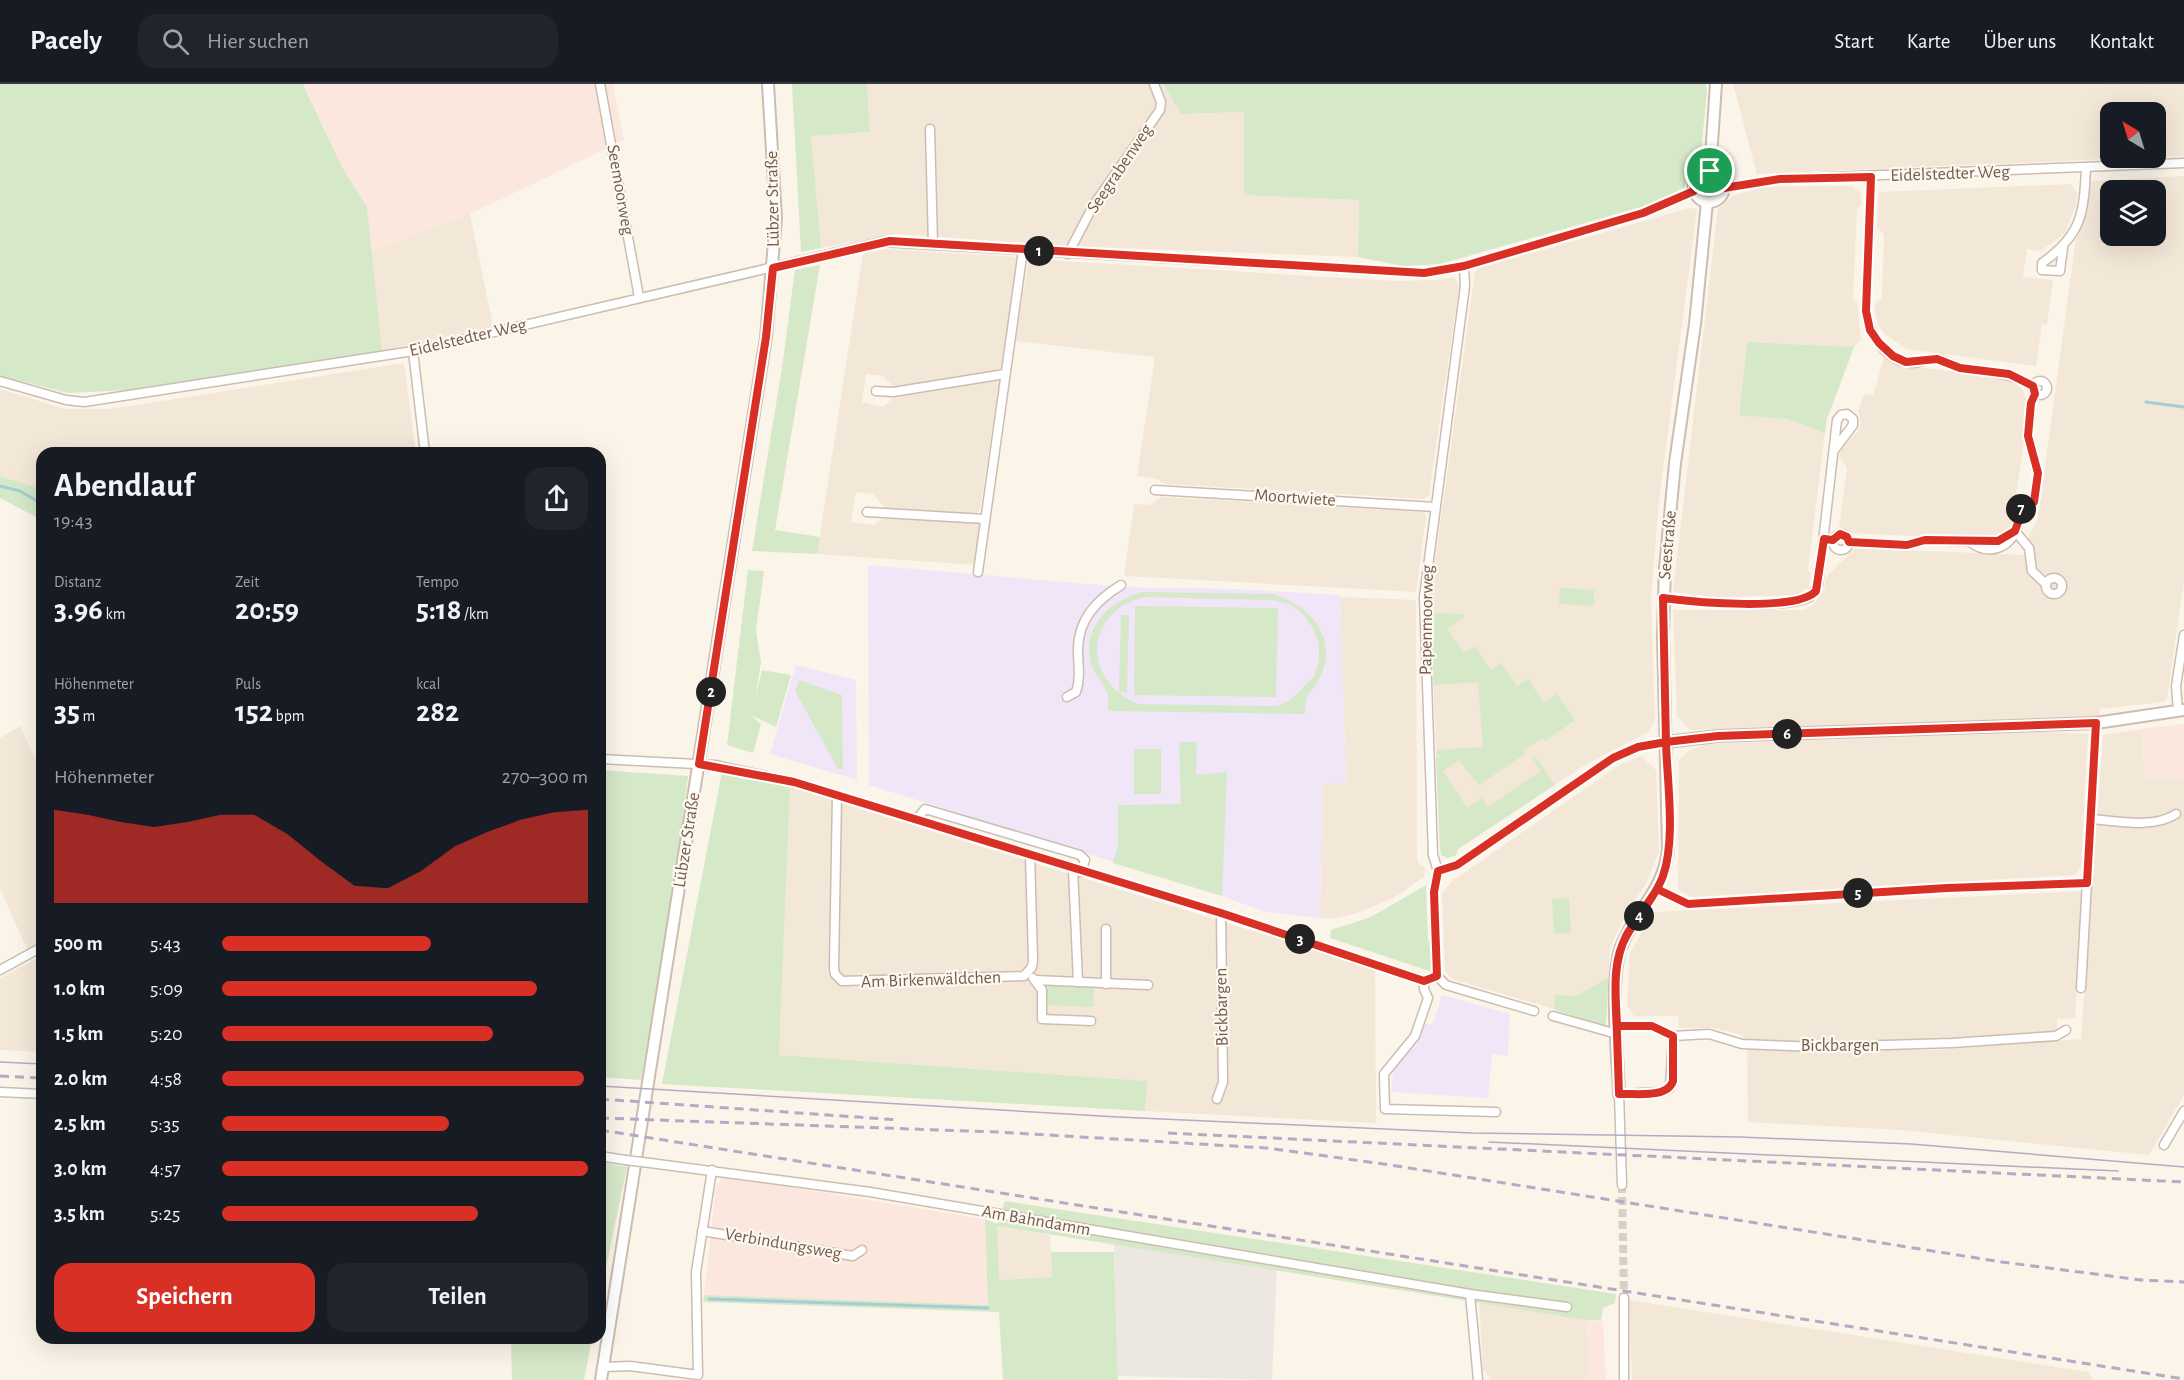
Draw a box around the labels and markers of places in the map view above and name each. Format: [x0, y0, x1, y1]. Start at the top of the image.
pin [1684, 145, 1735, 196]
pin: 1 [1024, 236, 1054, 266]
pin: 7 [2006, 494, 2036, 524]
pin: 2 [696, 677, 726, 707]
pin: 6 [1772, 719, 1802, 749]
pin: 5 [1843, 878, 1873, 908]
pin: 4 [1624, 901, 1654, 931]
pin: 3 [1285, 924, 1315, 954]

